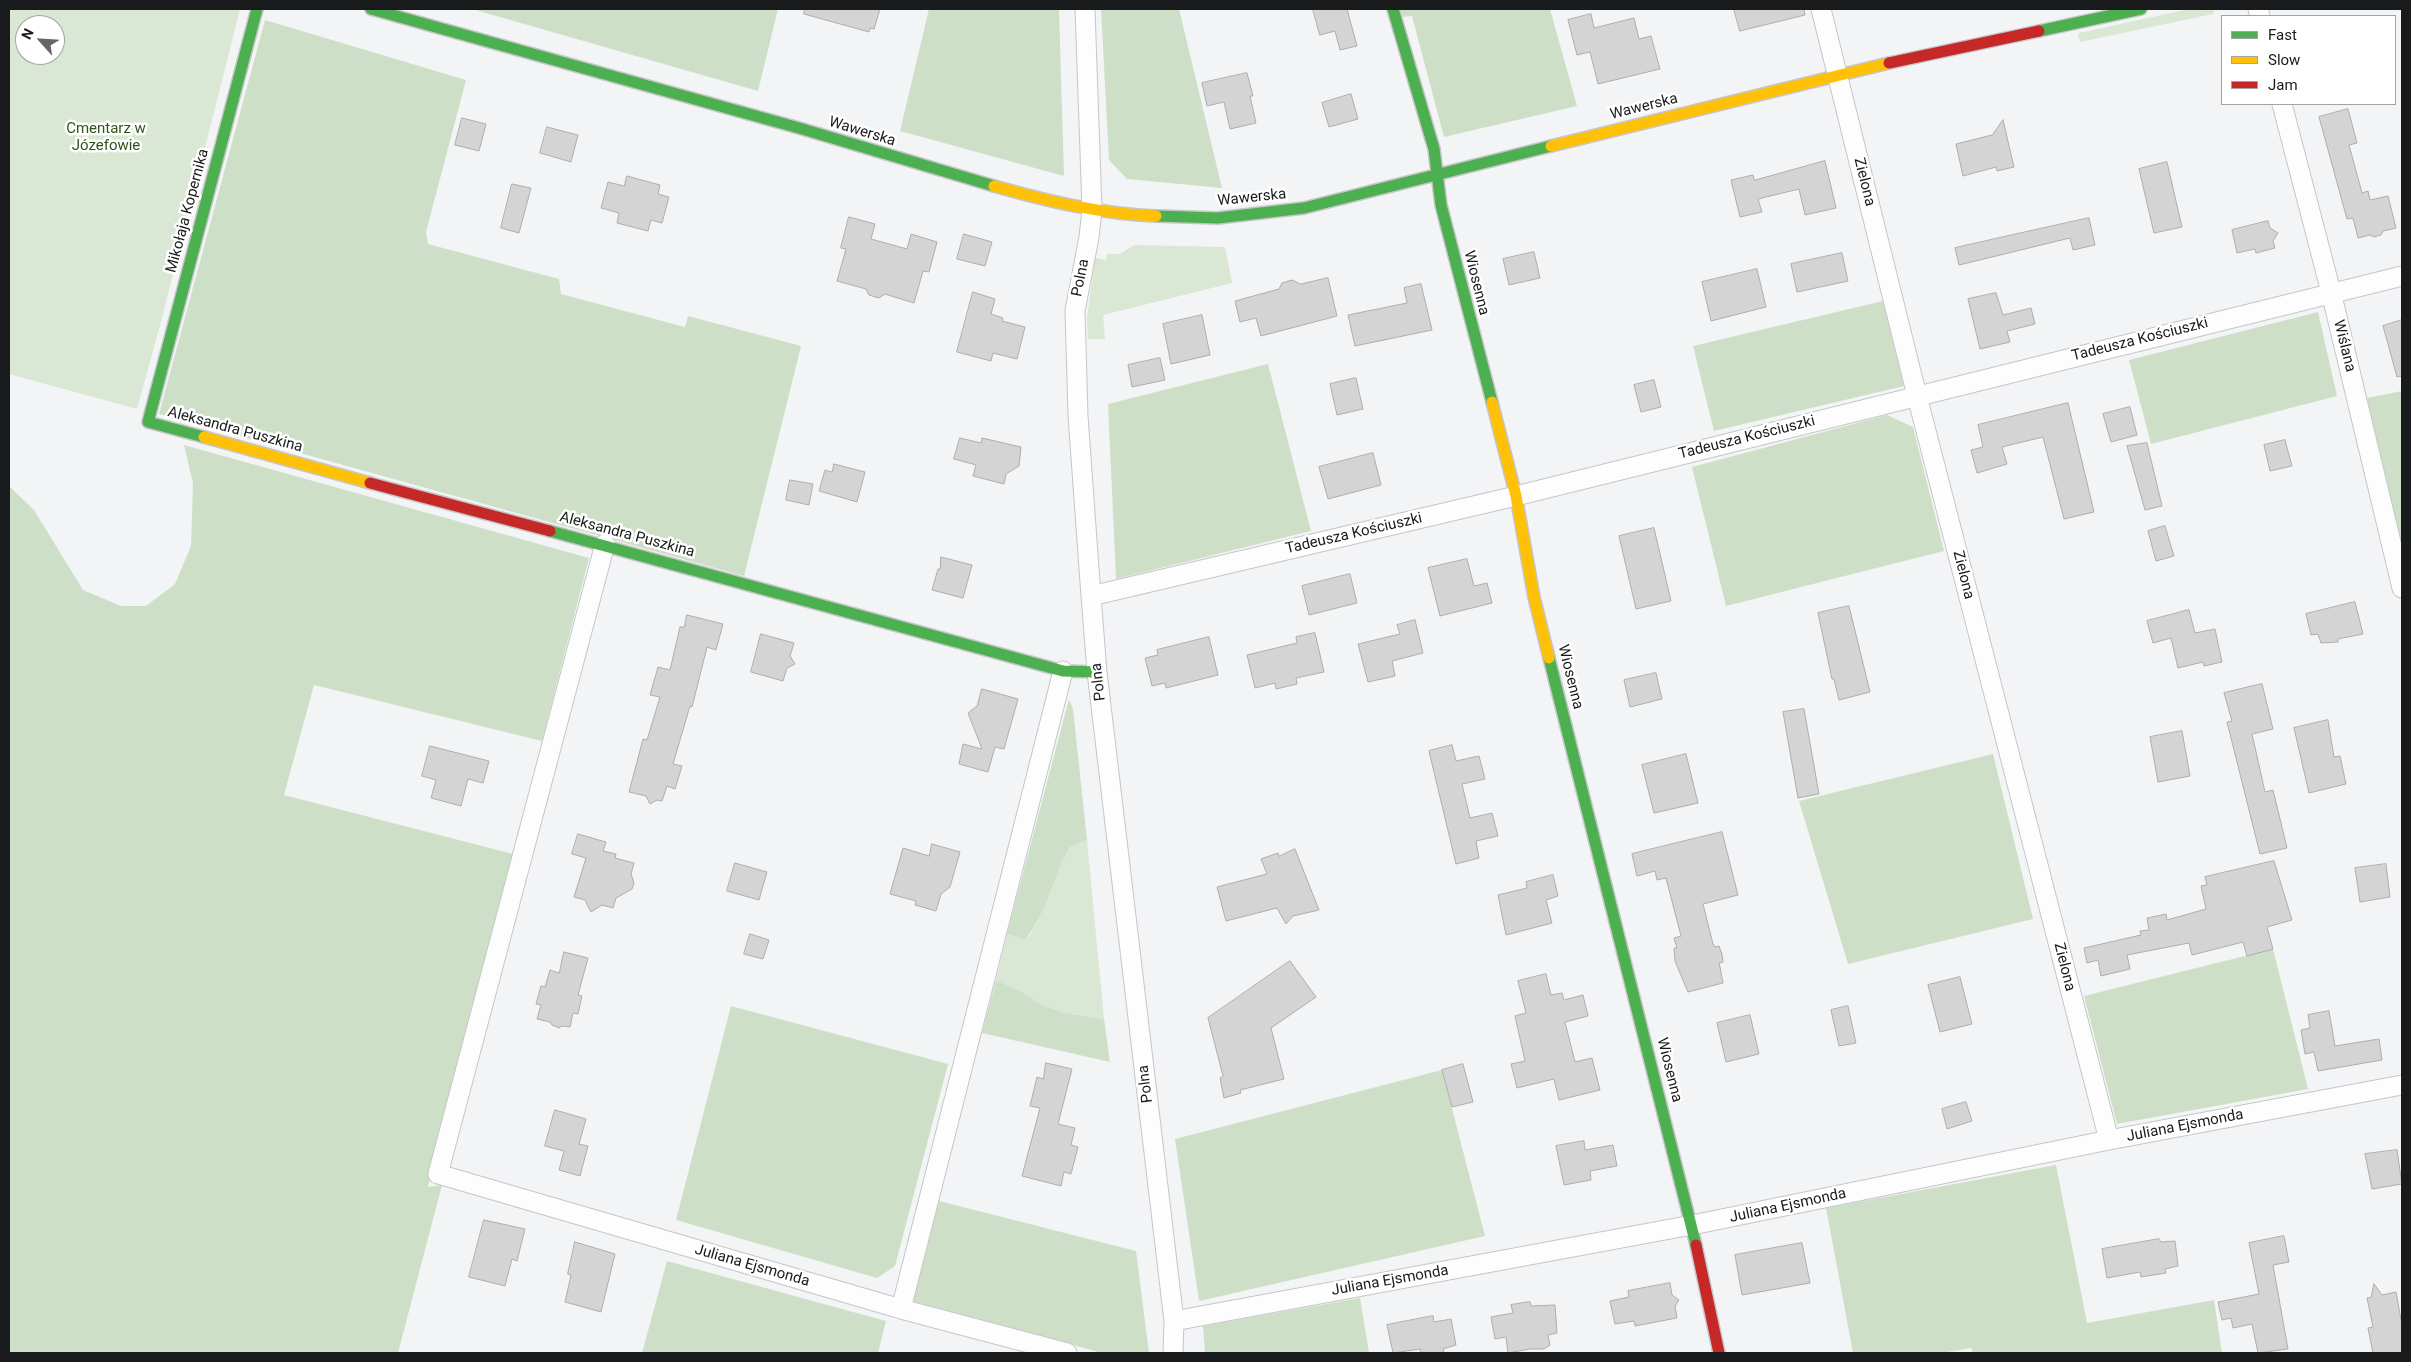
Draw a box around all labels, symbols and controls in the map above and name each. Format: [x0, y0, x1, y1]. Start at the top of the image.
north arrow [15, 15, 65, 65]
legend [2221, 15, 2396, 105]
text: N [18, 26, 37, 42]
text: Fast [2268, 26, 2297, 44]
text: Slow [2268, 51, 2300, 69]
text: Jam [2268, 76, 2298, 94]
street label: Wawerska [1608, 90, 1680, 124]
street label: Wawerska [826, 113, 898, 151]
park label: Cmentarz w Józefowie [66, 120, 146, 155]
street label: Mikołaja Kopernika [163, 147, 213, 275]
street label: Zielona [1849, 156, 1879, 208]
street label: Wawerska [1217, 185, 1287, 211]
street label: Wiosenna [1459, 249, 1493, 317]
street label: Polna [1069, 258, 1093, 298]
street label: Tadeusza Kościuszki [2070, 314, 2210, 366]
street label: Wiślana [2329, 318, 2359, 374]
street label: Aleksandra Puszkina [166, 403, 304, 457]
street label: Tadeusza Kościuszki [1677, 412, 1817, 464]
street label: Aleksandra Puszkina [558, 508, 696, 562]
street label: Tadeusza Kościuszki [1284, 510, 1424, 558]
street label: Zielona [1948, 549, 1978, 601]
street label: Wiosenna [1553, 643, 1587, 711]
street label: Polna [1088, 662, 1110, 702]
street label: Zielona [2049, 941, 2079, 993]
street label: Wiosenna [1652, 1036, 1686, 1104]
street label: Polna [1135, 1064, 1157, 1104]
street label: Juliana Ejsmonda [2125, 1106, 2245, 1146]
street label: Juliana Ejsmonda [1728, 1185, 1848, 1227]
street label: Juliana Ejsmonda [693, 1241, 811, 1291]
street label: Juliana Ejsmonda [1330, 1262, 1450, 1300]

